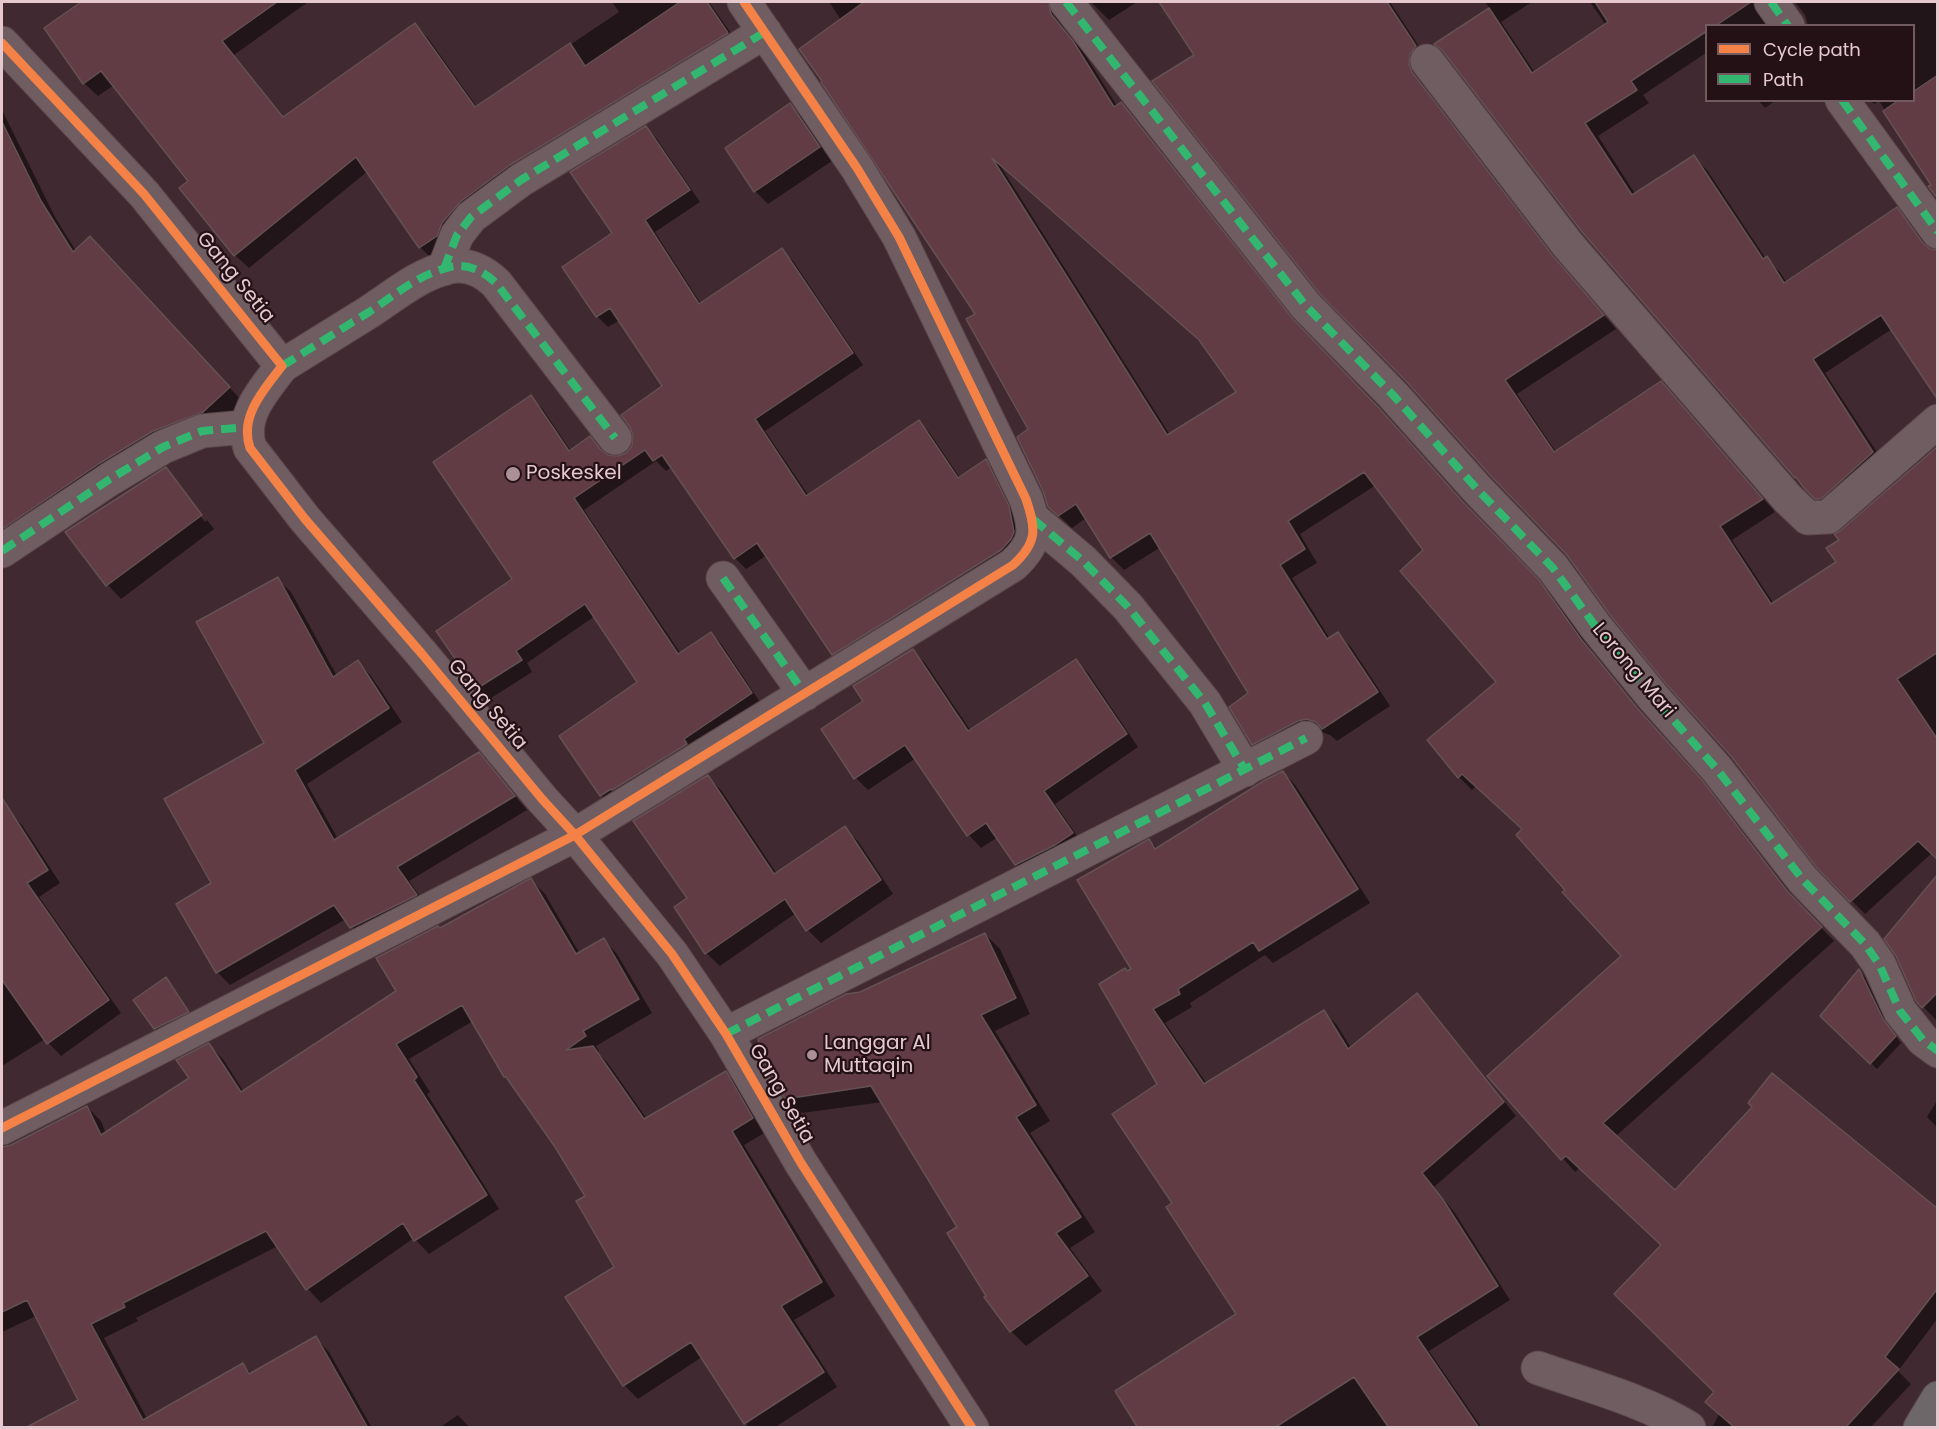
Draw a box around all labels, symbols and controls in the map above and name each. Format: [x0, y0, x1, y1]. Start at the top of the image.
legend [1705, 24, 1915, 102]
text: Cycle path [1763, 37, 1861, 62]
text: Path [1763, 67, 1804, 92]
street label: Gang Setia [191, 227, 279, 329]
place label: Poskeskel [526, 462, 622, 486]
marker: Poskeskel [504, 465, 522, 483]
street label: Lorong Mari [1586, 619, 1680, 723]
street label: Gang Setia [442, 655, 532, 755]
place label: Langgar Al Muttaqin [824, 1032, 931, 1079]
street label: Gang Setia [743, 1040, 819, 1148]
marker: Langgar Al Muttaqin [805, 1048, 819, 1062]

